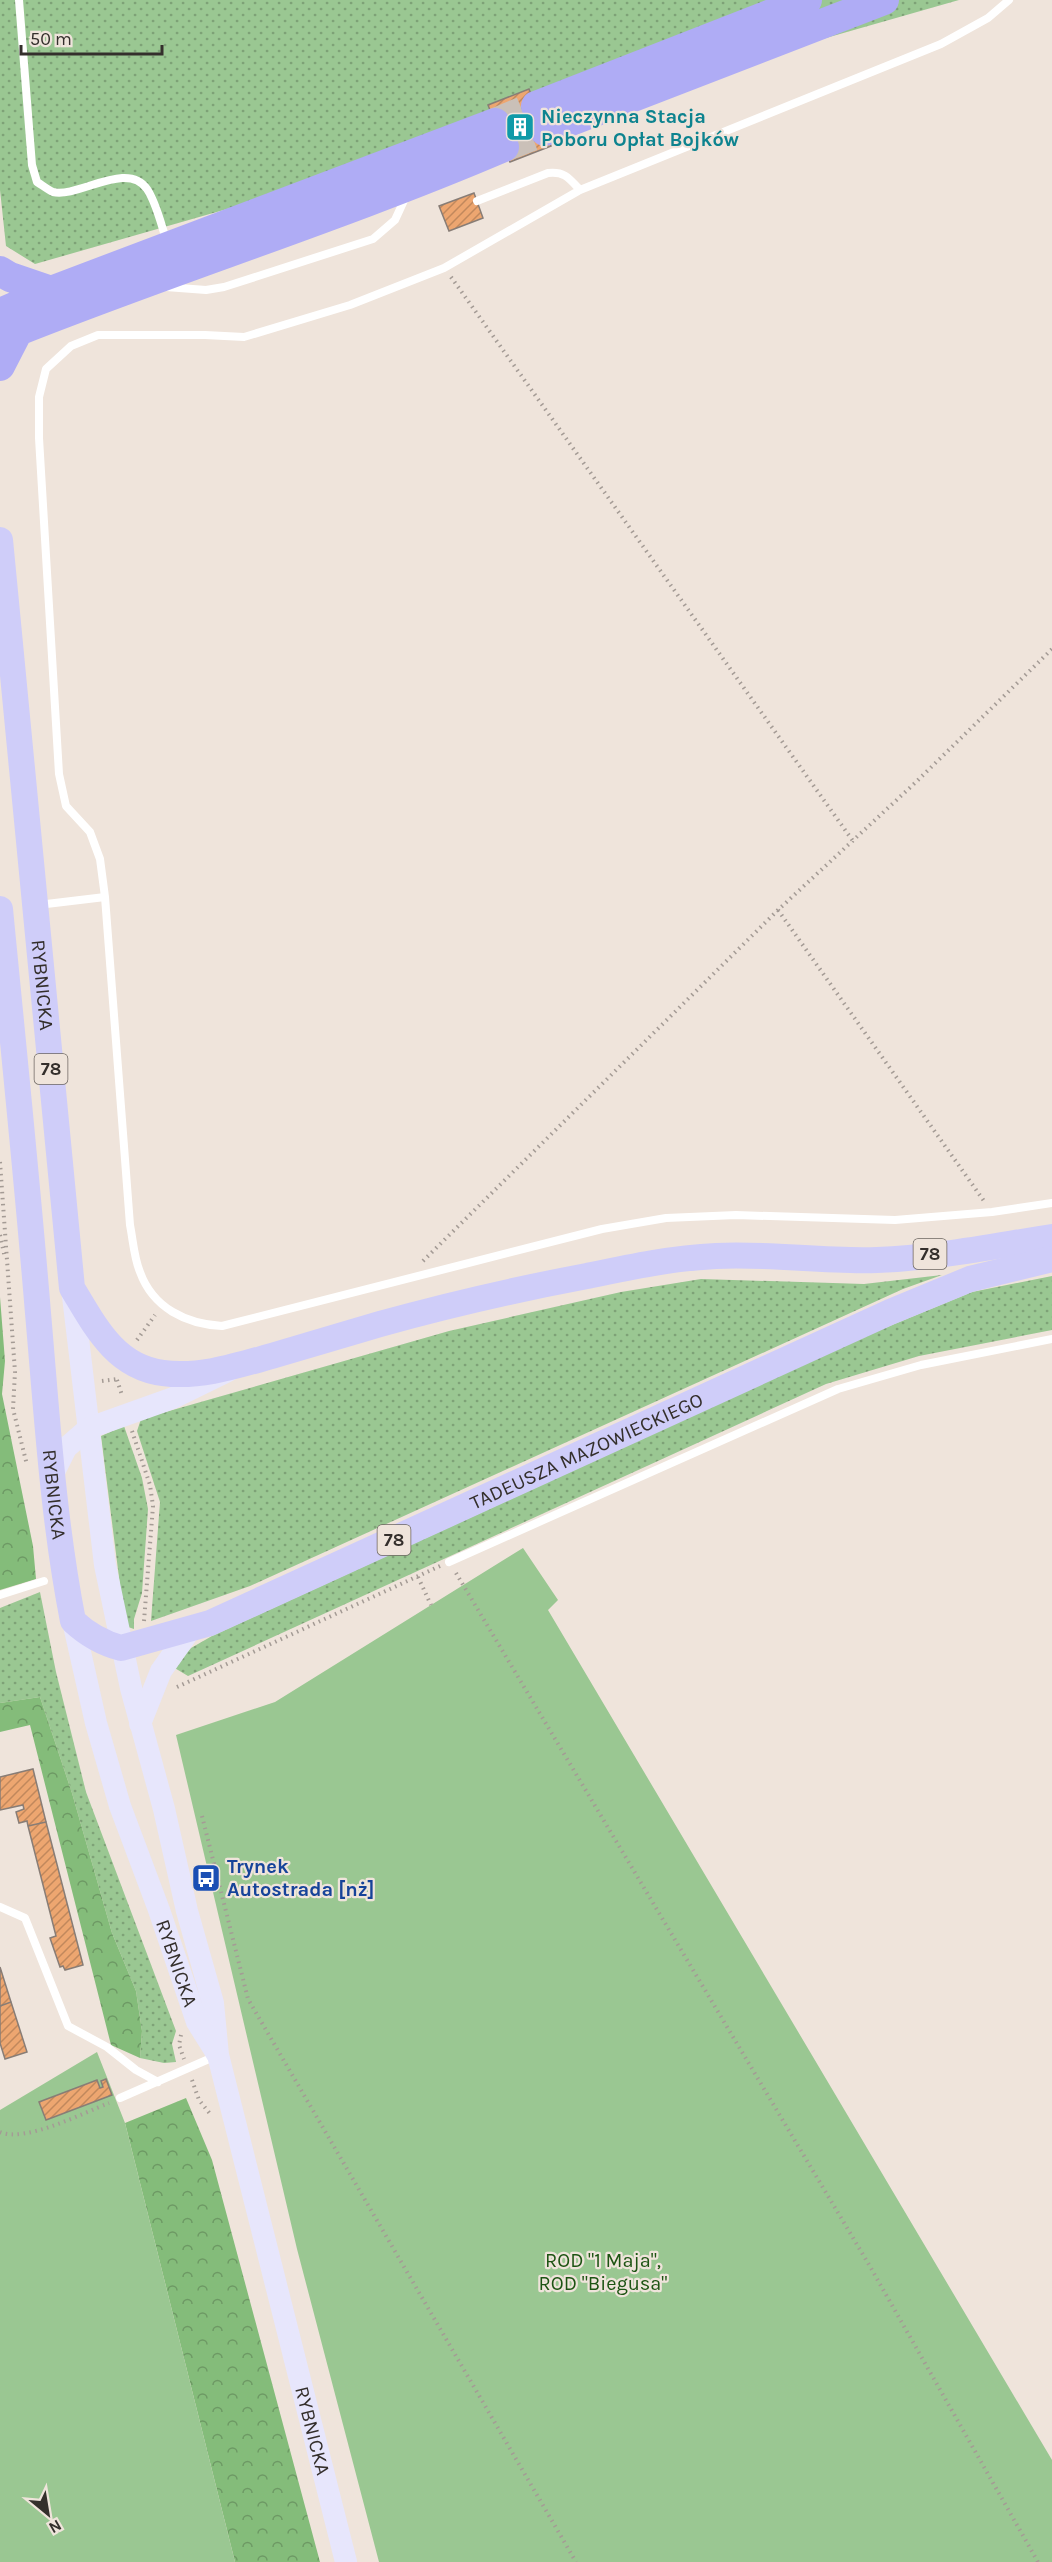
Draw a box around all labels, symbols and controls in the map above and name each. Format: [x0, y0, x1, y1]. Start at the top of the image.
scale bar [21, 18, 162, 56]
text: 50 m [30, 28, 72, 50]
place label: Nieczynna Stacja Poboru Opłat Bojków [541, 105, 739, 151]
building icon: Nieczynna Stacja Poboru Opłat Bojków [504, 111, 536, 143]
street label: RYBNICKA [27, 939, 58, 1031]
road number: 78 [34, 1054, 68, 1084]
road number: 78 [914, 1239, 946, 1269]
street label: TADEUSZA MAZOWIECKIEGO [467, 1388, 707, 1514]
street label: RYBNICKA [38, 1448, 71, 1541]
road number: 78 [378, 1525, 410, 1555]
place label: Trynek Autostrada [nż] [227, 1855, 374, 1901]
bus stop icon: Trynek Autostrada [nż] [190, 1862, 222, 1894]
street label: RYBNICKA [151, 1916, 202, 2010]
park label: ROD "1 Maja", ROD "Biegusa" [539, 2249, 667, 2295]
street label: RYBNICKA [290, 2384, 335, 2478]
north arrow [18, 2484, 78, 2544]
text: N [46, 2515, 65, 2538]

